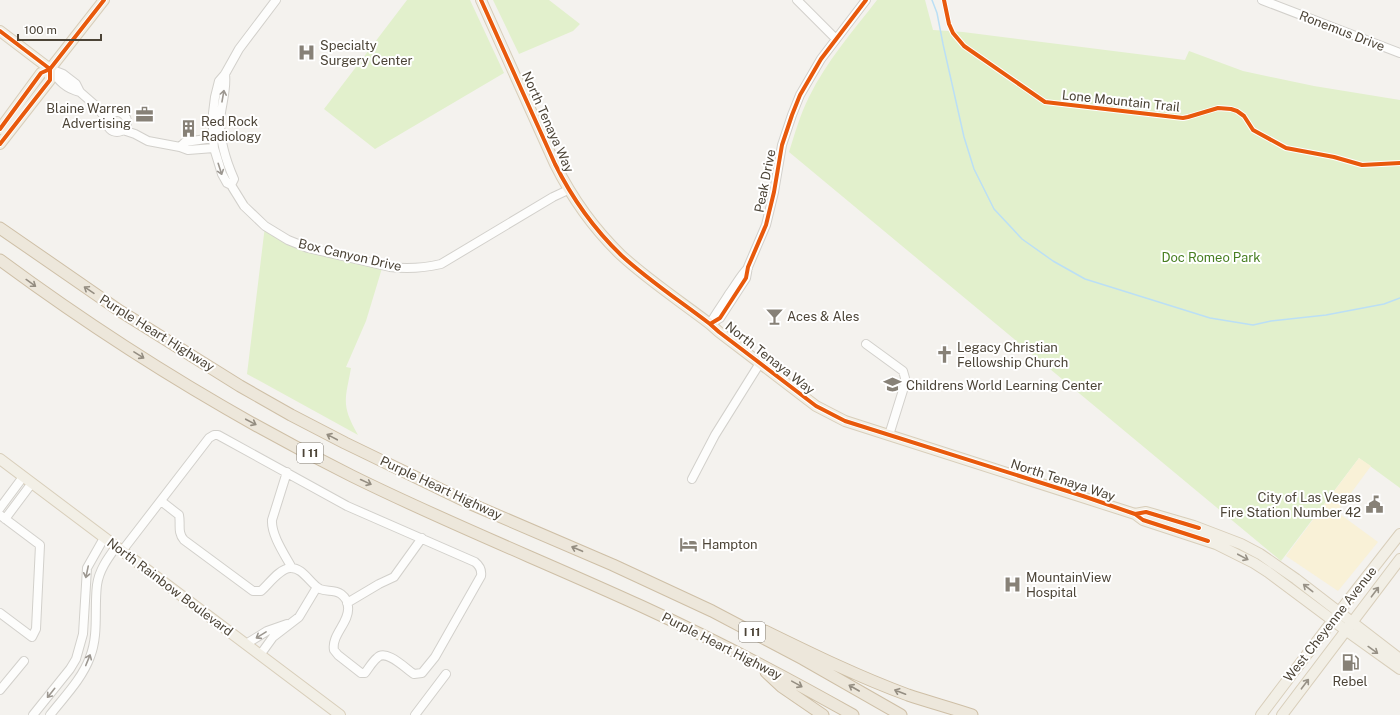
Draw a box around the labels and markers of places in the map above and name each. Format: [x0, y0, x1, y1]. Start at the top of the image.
place label: Specialty Surgery Center [320, 38, 413, 68]
hospital icon: Specialty Surgery Center [297, 42, 317, 62]
place label: Blaine Warren Advertising [46, 101, 131, 131]
office icon: Blaine Warren Advertising [134, 105, 154, 125]
place label: Red Rock Radiology [201, 114, 261, 144]
building icon: Red Rock Radiology [178, 118, 198, 138]
bar icon: Aces & Ales [764, 306, 784, 326]
place label: Aces & Ales [787, 309, 859, 324]
place label: Legacy Christian Fellowship Church [957, 340, 1068, 370]
church icon: Legacy Christian Fellowship Church [934, 344, 954, 364]
school or university icon: Childrens World Learning Center [883, 375, 903, 395]
place label: Childrens World Learning Center [906, 378, 1102, 393]
place label: City of Las Vegas Fire Station Number 42 [1220, 490, 1361, 520]
public building icon: City of Las Vegas Fire Station Number 42 [1364, 494, 1384, 514]
hotel icon: Hampton [679, 534, 699, 554]
place label: Hampton [702, 537, 758, 552]
place label: MountainView Hospital [1026, 570, 1111, 600]
hospital icon: MountainView Hospital [1003, 574, 1023, 594]
fuel station icon: Rebel [1340, 652, 1360, 672]
place label: Rebel [1333, 674, 1368, 689]

